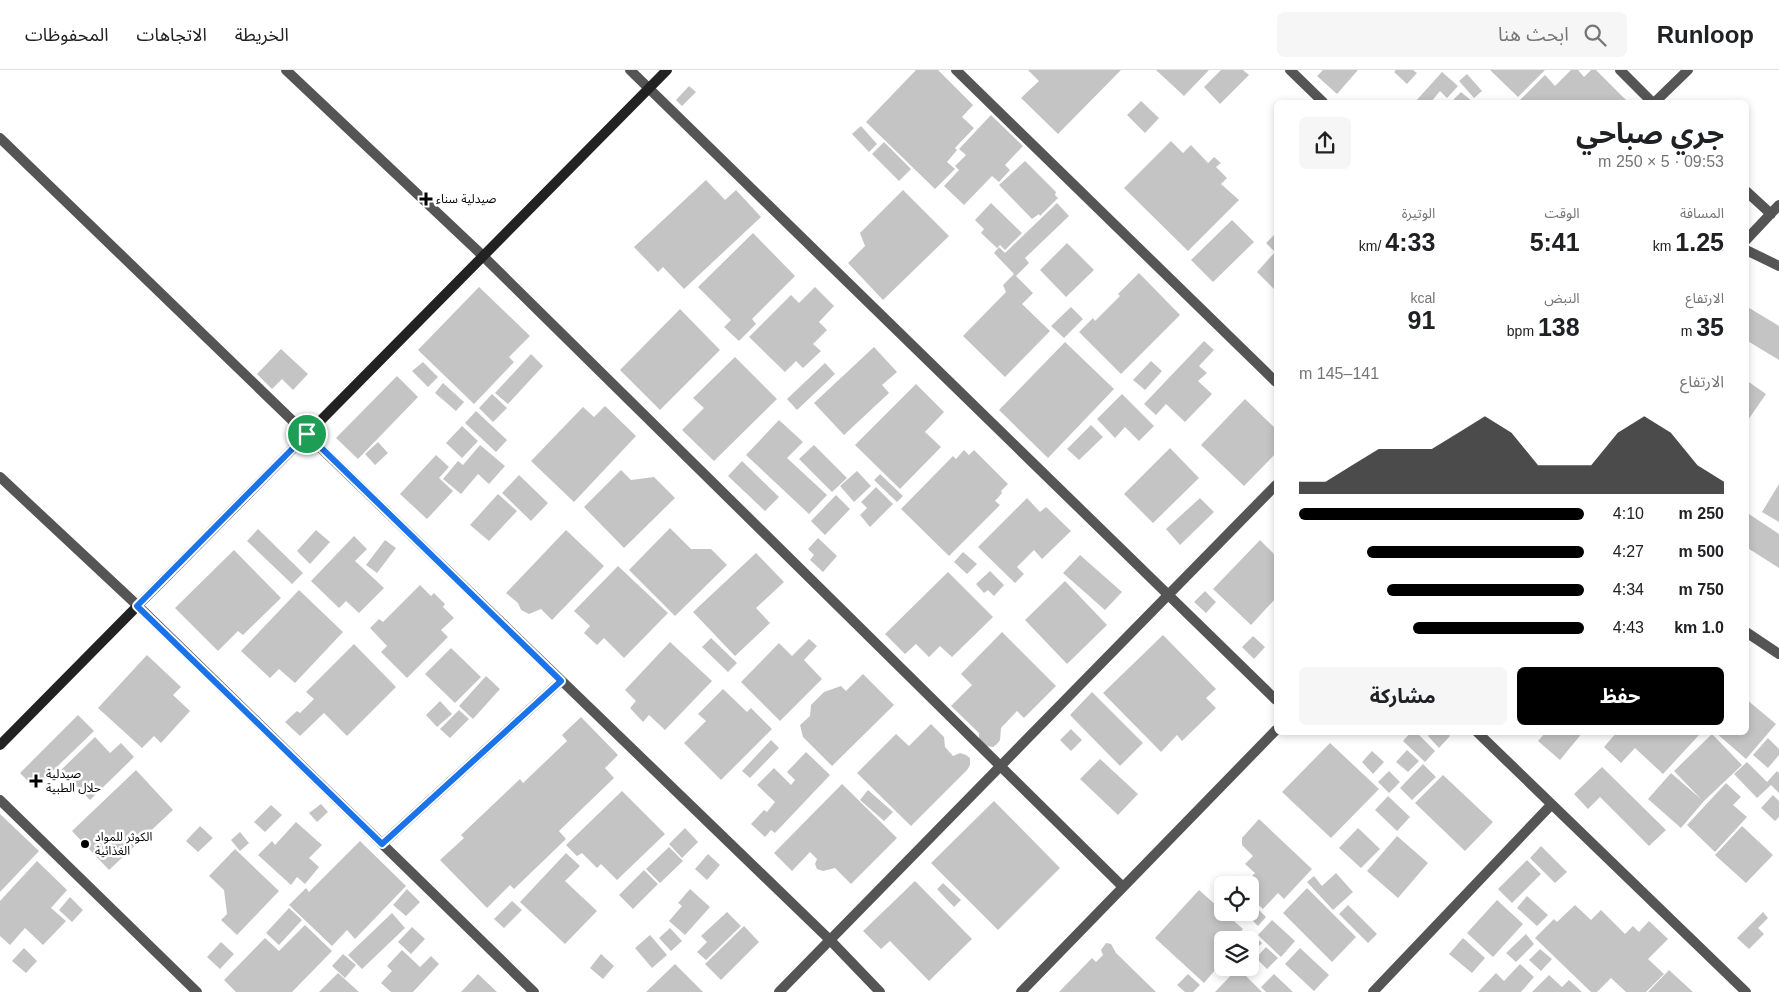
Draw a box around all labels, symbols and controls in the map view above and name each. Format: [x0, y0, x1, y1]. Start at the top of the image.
search box [1277, 12, 1627, 57]
icon: search [1581, 21, 1609, 49]
text: Runloop [1657, 21, 1754, 48]
text: ابحث هنا [1498, 24, 1569, 45]
text: المحفوظات [25, 25, 109, 45]
text: الاتجاهات [137, 25, 207, 45]
text: الخريطة [235, 25, 289, 45]
button: share [1299, 117, 1351, 169]
text: جري صباحي [1576, 118, 1724, 149]
text: 09:53 · 5 × 250 m [1598, 153, 1724, 170]
place label: صيدلية سناء [436, 192, 497, 206]
marker: صيدلية سناء [420, 193, 432, 205]
text: الوتيرة [1402, 205, 1435, 221]
text: الوقت [1545, 205, 1580, 221]
text: المسافة [1680, 205, 1724, 221]
text: 4:33 [1385, 228, 1435, 256]
text: 5:41 [1530, 228, 1580, 256]
text: 1.25 [1675, 228, 1724, 256]
text: /km [1359, 238, 1385, 254]
text: km [1653, 238, 1675, 254]
text: kcal [1410, 290, 1435, 306]
text: النبض [1544, 290, 1580, 306]
text: الارتفاع [1686, 290, 1724, 306]
text: 91 [1408, 306, 1435, 334]
text: 138 [1538, 313, 1580, 341]
text: 35 [1696, 313, 1724, 341]
text: bpm [1507, 323, 1538, 339]
text: m [1681, 323, 1696, 339]
text: 141–145 m [1299, 365, 1379, 382]
text: الارتفاع [1680, 373, 1724, 390]
pin [286, 413, 328, 455]
icon: arrive [293, 420, 321, 448]
text: 4:10 [1613, 505, 1644, 522]
text: 250 m [1679, 505, 1724, 522]
text: 4:27 [1613, 543, 1644, 560]
text: 500 m [1679, 543, 1724, 560]
text: 4:34 [1613, 581, 1644, 598]
text: 750 m [1679, 581, 1724, 598]
text: 4:43 [1613, 619, 1644, 636]
text: 1.0 km [1674, 619, 1724, 636]
button: مشاركة [1299, 667, 1507, 725]
button: حفظ [1517, 667, 1724, 725]
place label: صيدلية حلال الطبية [46, 767, 101, 795]
marker: صيدلية حلال الطبية [30, 775, 42, 787]
place label: الكوثر للمواد الغذائية [95, 830, 152, 858]
marker: الكوثر للمواد الغذائية [79, 838, 91, 850]
map controls [1214, 876, 1259, 976]
button: locate [1214, 876, 1259, 921]
button: layers [1214, 931, 1259, 976]

